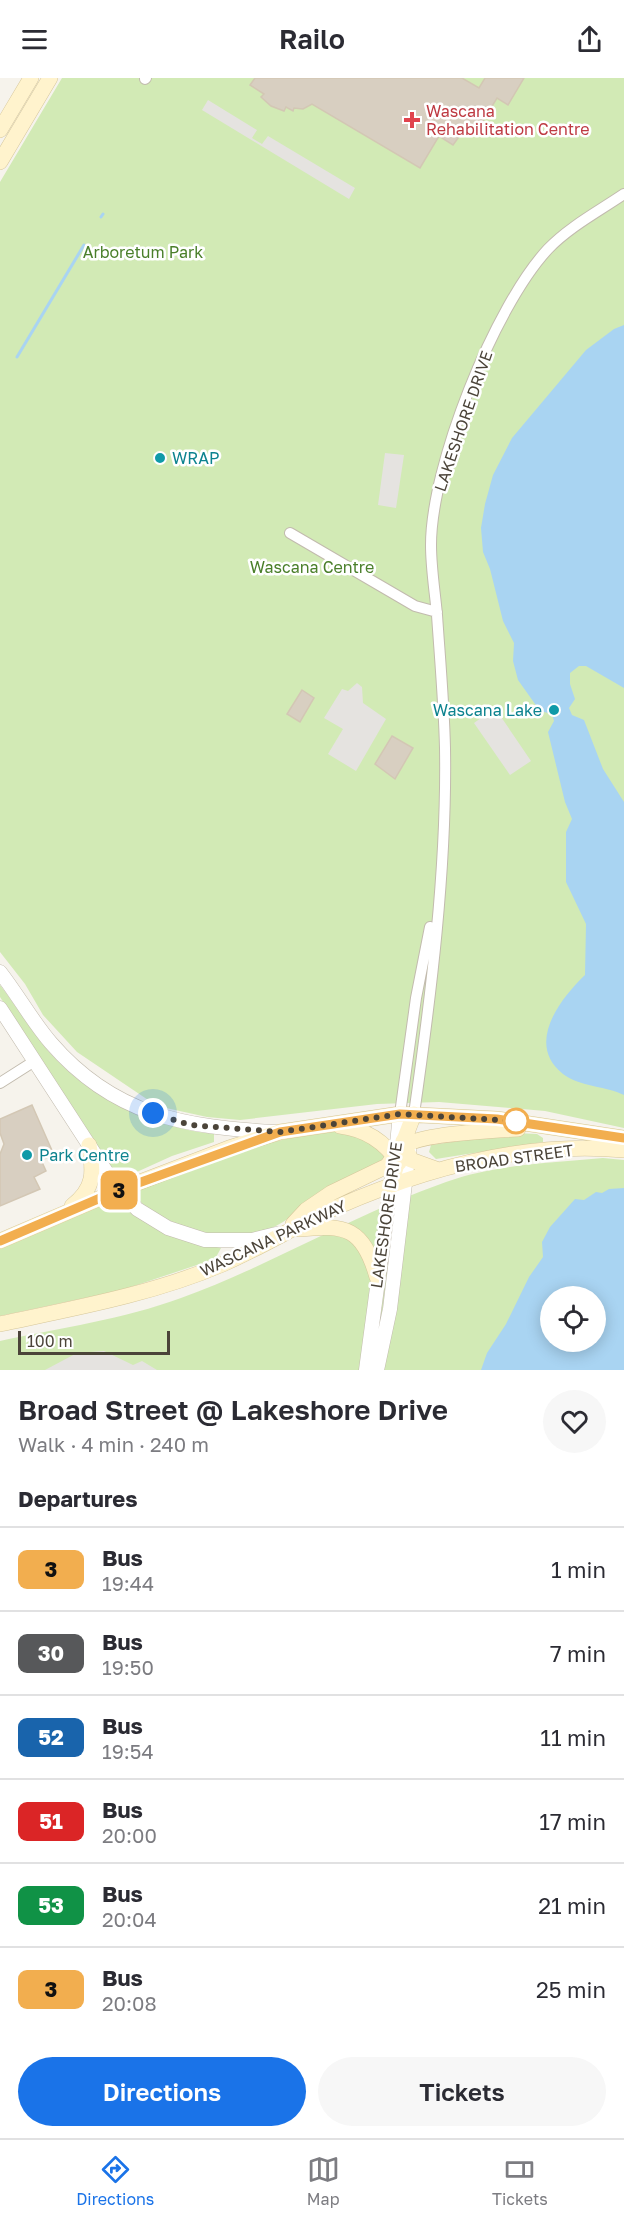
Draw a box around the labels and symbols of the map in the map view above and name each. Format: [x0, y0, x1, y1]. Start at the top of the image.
place label: Wascana Rehabilitation Centre [426, 101, 589, 139]
marker: Wascana Rehabilitation Centre [403, 111, 421, 129]
park label: Arboretum Park [83, 242, 203, 262]
street label: LAKESHORE DRIVE [430, 348, 496, 494]
place label: WRAP [172, 448, 219, 468]
marker: WRAP [153, 451, 167, 465]
park label: Wascana Centre [250, 557, 374, 577]
place label: Wascana Lake [433, 700, 542, 720]
marker: Wascana Lake [547, 703, 561, 717]
your location [138, 1098, 168, 1128]
unlabelled marker [503, 1108, 529, 1134]
street label: BROAD STREET [453, 1140, 575, 1176]
street label: LAKESHORE DRIVE [366, 1141, 406, 1289]
place label: Park Centre [39, 1145, 129, 1165]
marker: Park Centre [20, 1148, 34, 1162]
line badge: 3 [100, 1170, 138, 1210]
street label: WASCANA PARKWAY [197, 1195, 350, 1281]
scale bar [18, 1328, 170, 1356]

